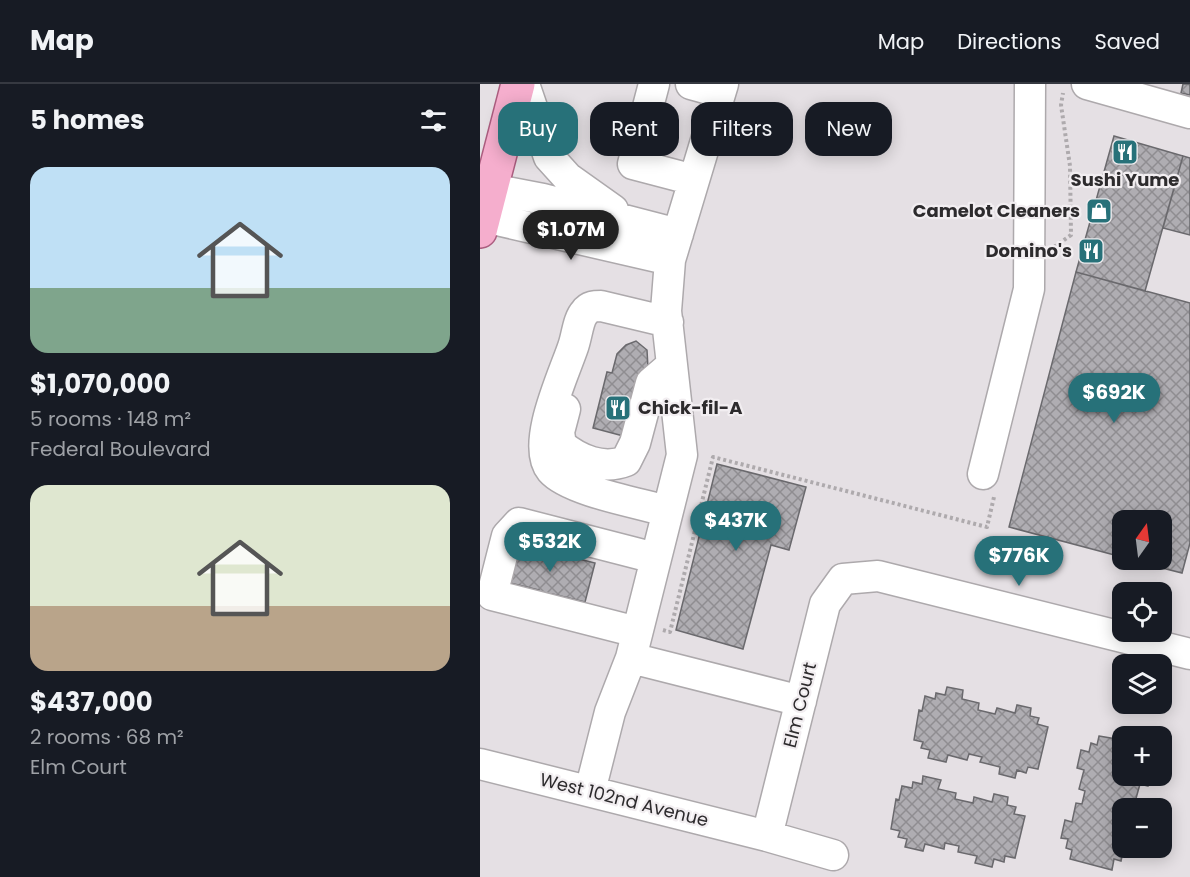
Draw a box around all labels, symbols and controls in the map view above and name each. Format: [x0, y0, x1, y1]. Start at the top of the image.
text: Map [30, 21, 94, 60]
text: Map [878, 27, 924, 56]
text: Directions [957, 27, 1061, 56]
text: Saved [1094, 27, 1160, 56]
text: 5 homes [30, 102, 145, 138]
chip: Buy [498, 102, 578, 156]
chip: Rent [590, 102, 679, 156]
chip: Filters [691, 102, 793, 156]
chip: New [805, 102, 892, 156]
icon: filters [417, 104, 450, 137]
restaurant icon: Sushi Yume [1110, 137, 1140, 167]
place label: Sushi Yume [1071, 167, 1179, 192]
shop icon: Camelot Cleaners [1084, 196, 1114, 226]
place label: Camelot Cleaners [913, 198, 1080, 223]
icon: home [186, 206, 294, 314]
pin: $1.07M [522, 210, 620, 261]
text: $1.07M [537, 215, 605, 243]
restaurant icon: Domino's [1076, 236, 1106, 266]
place label: Domino's [985, 238, 1072, 263]
text: $1,070,000 [30, 366, 170, 402]
pin: $692K [1072, 373, 1156, 424]
text: $692K [1082, 378, 1146, 406]
restaurant icon: Chick-fil-A [603, 393, 633, 423]
place label: Chick-fil-A [638, 395, 742, 420]
text: 5 rooms · 148 m² [30, 405, 191, 433]
text: Federal Boulevard [30, 435, 211, 463]
pin: $437K [694, 501, 778, 552]
text: $437K [704, 506, 768, 534]
north arrow [1112, 510, 1172, 570]
map controls [1112, 510, 1172, 858]
pin: $532K [508, 522, 592, 573]
icon: home [186, 524, 294, 632]
text: $532K [518, 527, 582, 555]
pin: $776K [977, 536, 1061, 587]
text: $776K [988, 541, 1050, 569]
button: locate [1112, 582, 1172, 642]
button: layers [1112, 654, 1172, 714]
street label: Elm Court [777, 660, 822, 750]
text: $437,000 [30, 684, 153, 720]
text: 2 rooms · 68 m² [30, 723, 184, 751]
button: + [1112, 726, 1172, 786]
text: Elm Court [30, 753, 127, 781]
street label: West 102nd Avenue [537, 766, 711, 833]
button: − [1112, 798, 1172, 858]

